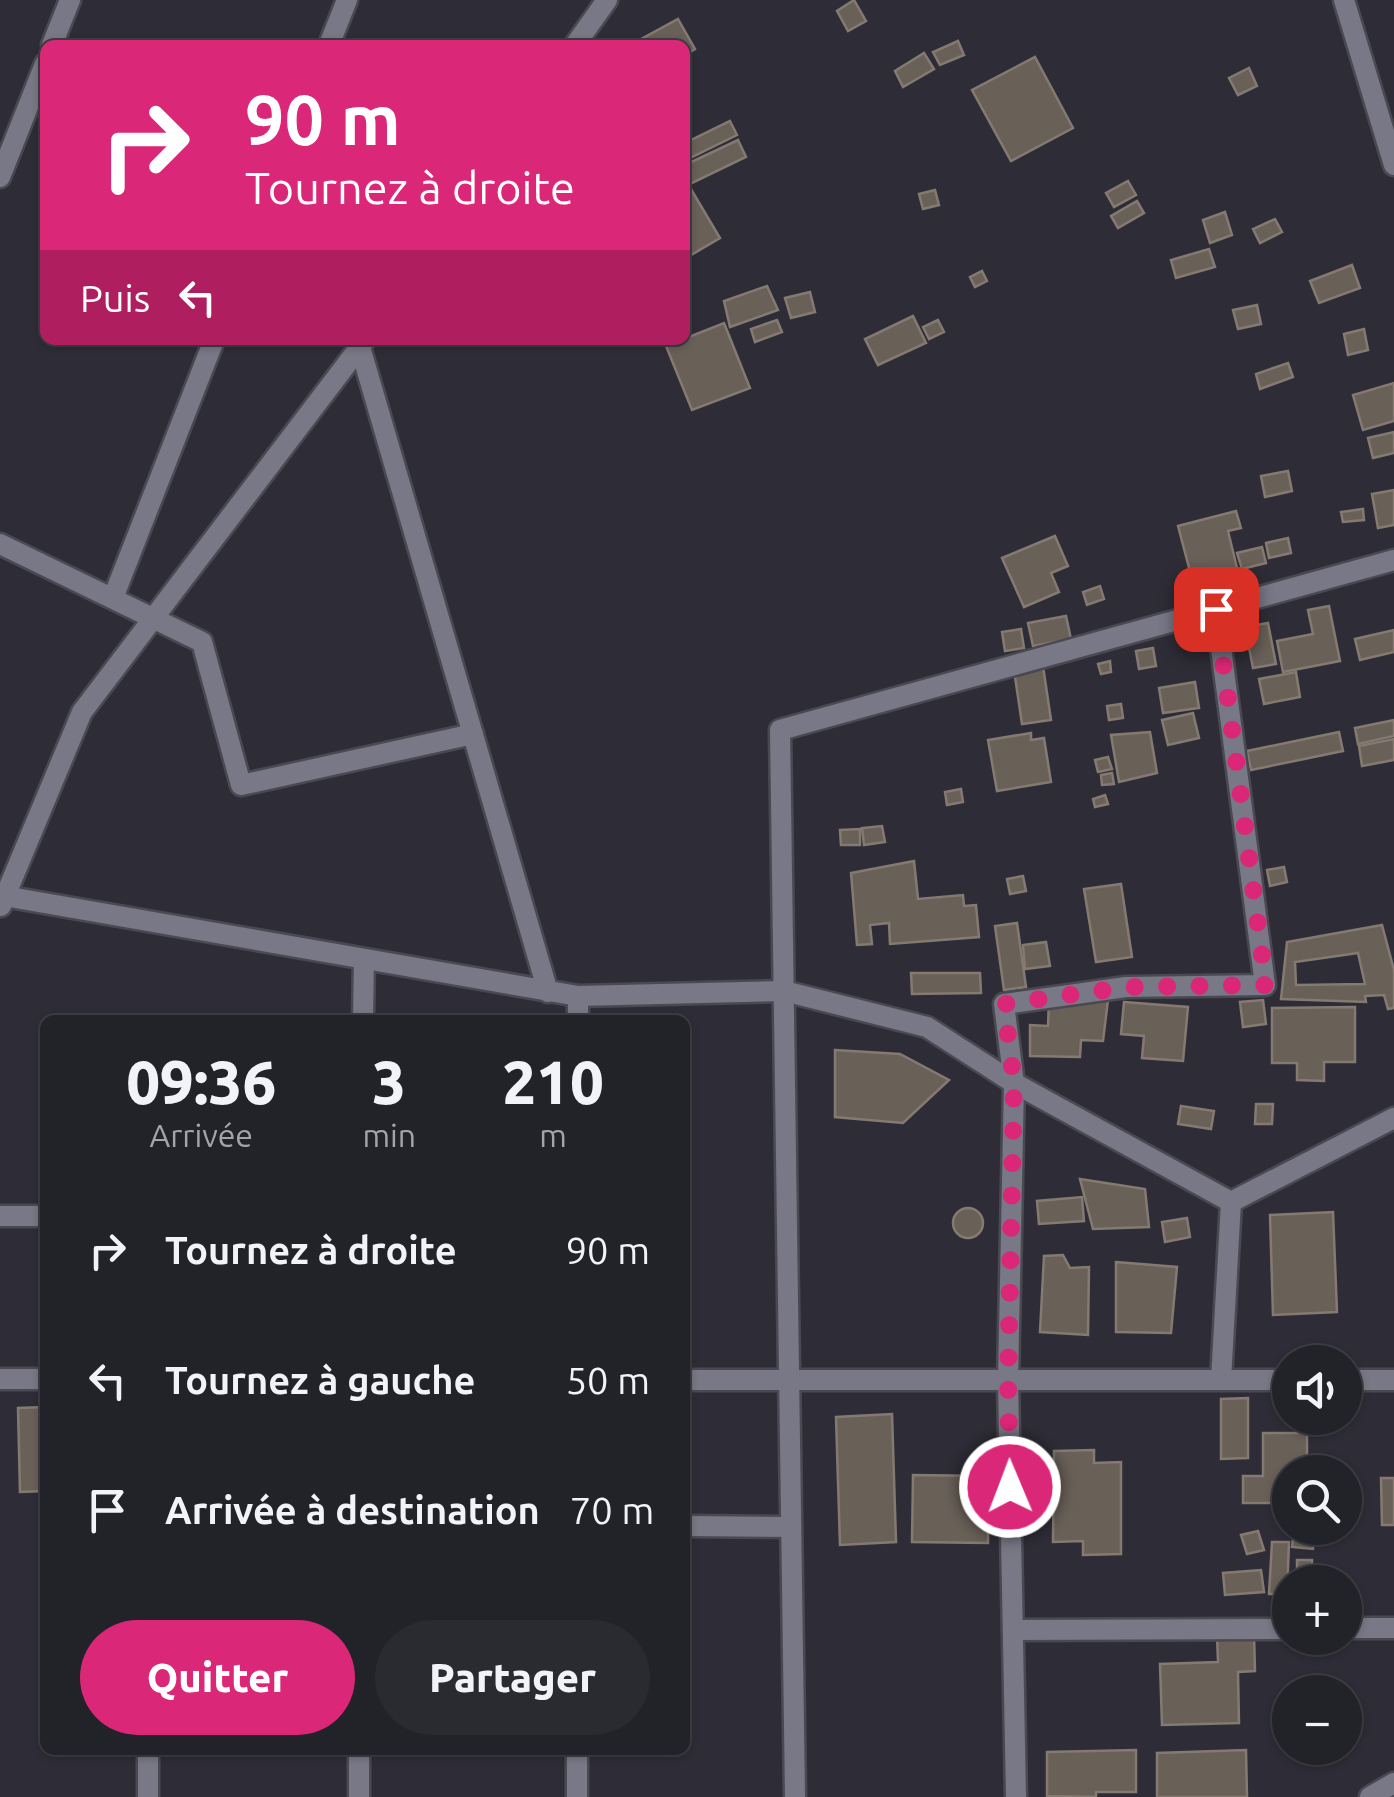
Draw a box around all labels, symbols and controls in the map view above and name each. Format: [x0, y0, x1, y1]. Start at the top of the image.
icon: right [80, 80, 210, 210]
text: 90 m [245, 80, 401, 158]
text: Tournez à droite [245, 162, 575, 213]
icon: left [170, 270, 225, 325]
text: Puis [80, 277, 150, 319]
pin [1174, 567, 1259, 652]
icon: arrive [1189, 582, 1244, 637]
text: 09:36 [126, 1048, 276, 1115]
text: 3 [372, 1048, 406, 1115]
text: 210 [502, 1048, 604, 1115]
text: Arrivée [149, 1117, 253, 1153]
text: min [362, 1117, 416, 1153]
text: m [539, 1117, 567, 1153]
icon: right [80, 1223, 135, 1278]
text: Tournez à droite [165, 1229, 457, 1271]
text: 90 m [566, 1229, 650, 1271]
map controls [1272, 1345, 1362, 1765]
button: sound [1272, 1345, 1362, 1435]
icon: left [80, 1353, 135, 1408]
text: Tournez à gauche [165, 1359, 475, 1401]
text: 50 m [566, 1359, 650, 1401]
position arrow [958, 1435, 1062, 1539]
button: search [1272, 1455, 1362, 1545]
icon: arrive [80, 1483, 135, 1538]
text: Arrivée à destination [165, 1489, 540, 1531]
text: 70 m [570, 1489, 654, 1531]
button: + [1272, 1565, 1362, 1655]
button: Quitter [80, 1620, 355, 1735]
button: Partager [375, 1620, 650, 1735]
button: − [1272, 1675, 1362, 1765]

